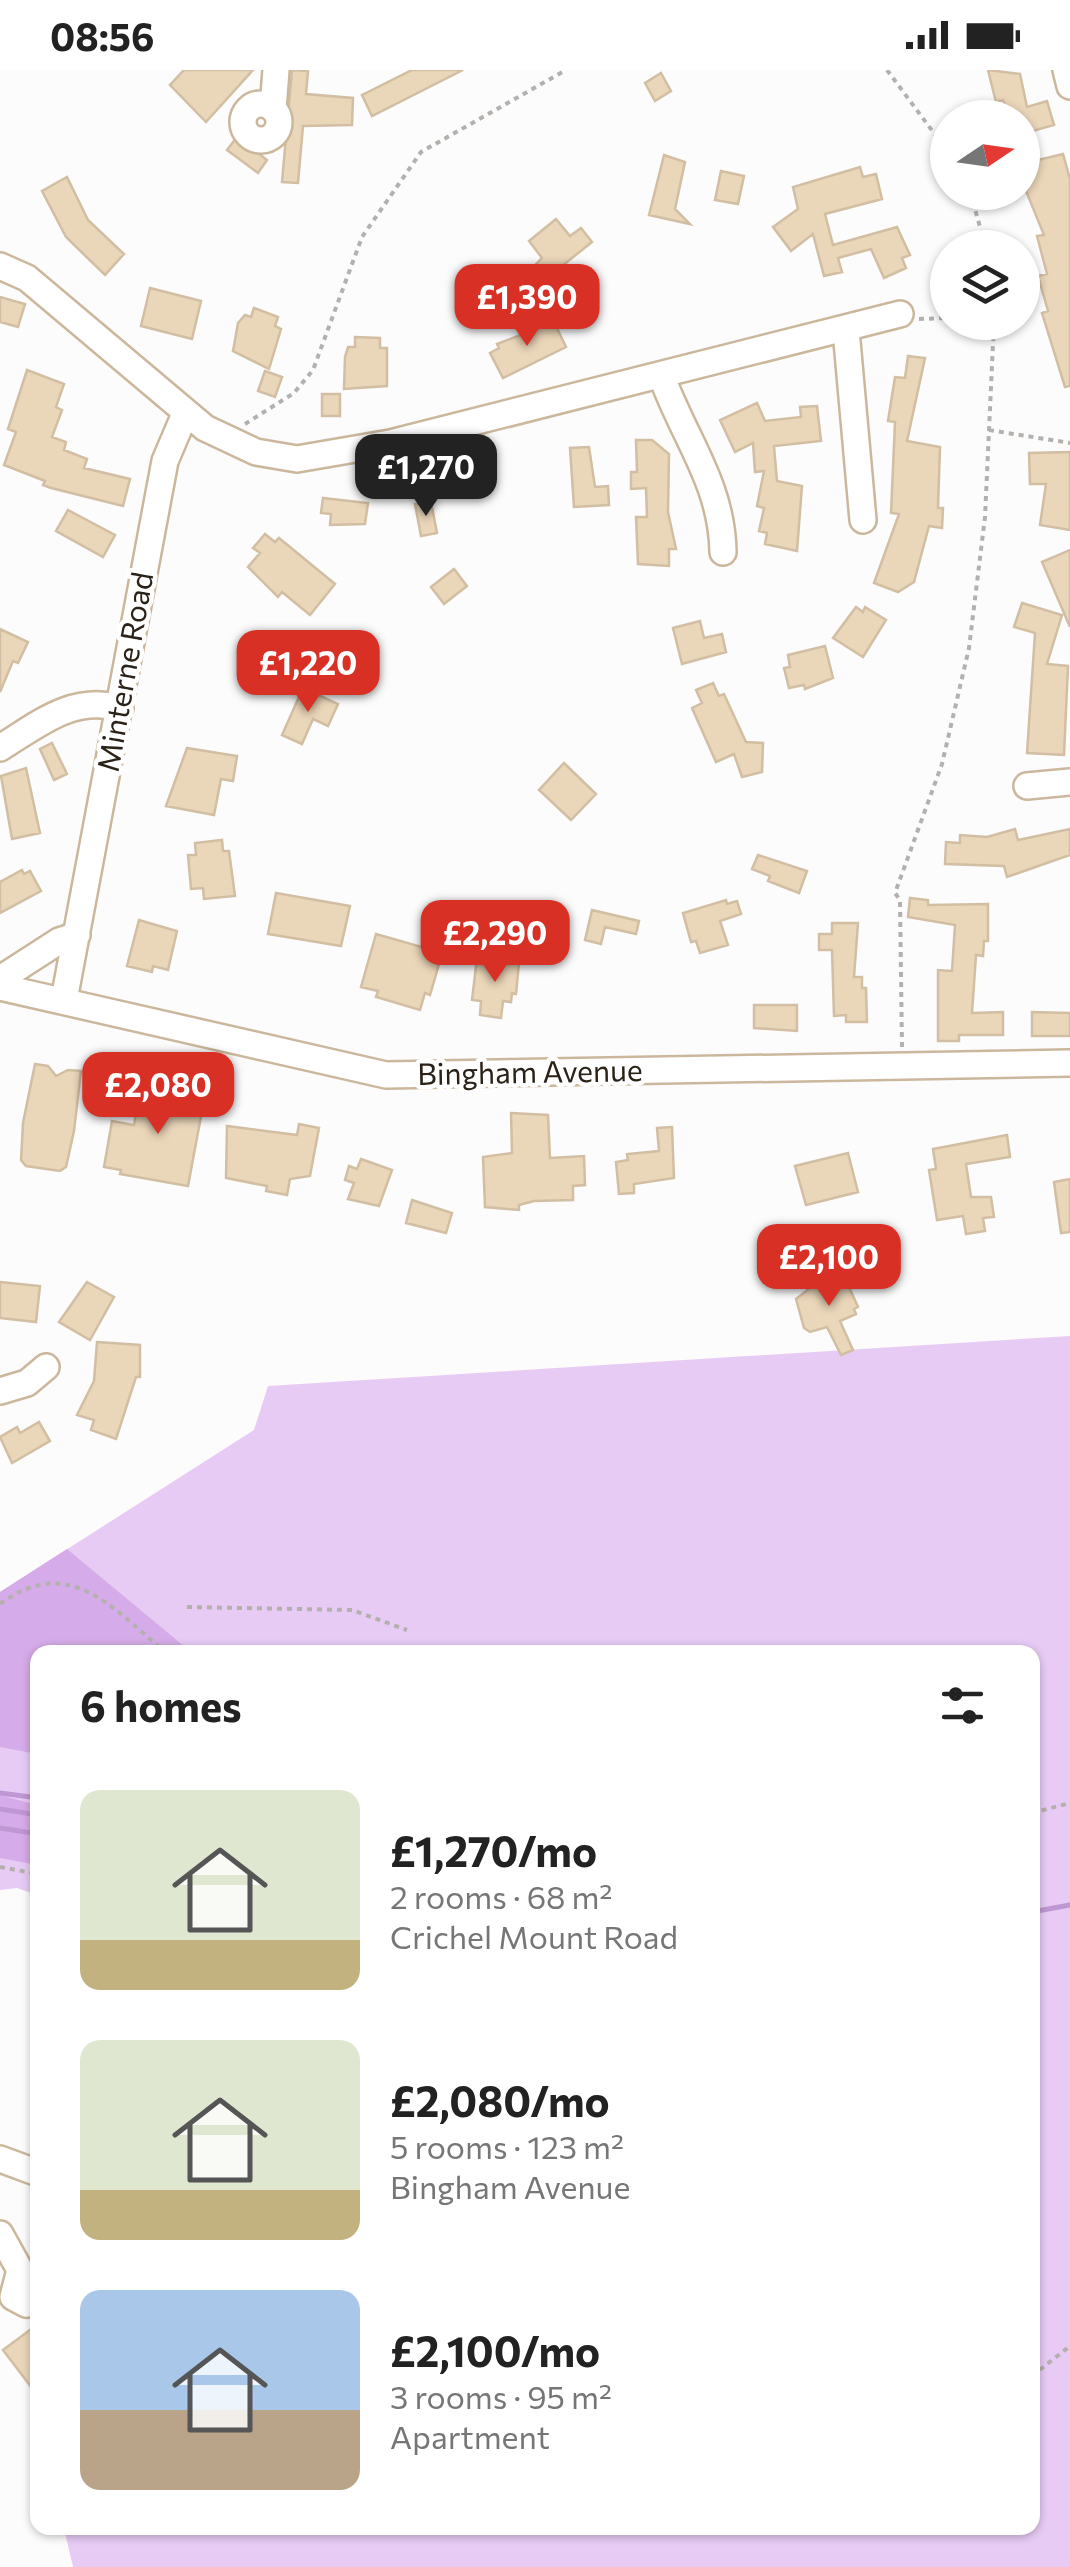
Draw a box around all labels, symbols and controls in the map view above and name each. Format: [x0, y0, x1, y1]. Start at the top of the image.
text: 08:56 [50, 12, 154, 59]
north arrow [930, 100, 1040, 210]
map controls [930, 100, 1040, 340]
button: layers [930, 230, 1040, 340]
pin: £1,390 [446, 264, 608, 349]
text: £1,390 [477, 276, 577, 316]
pin: £1,270 [345, 434, 507, 519]
text: £1,270 [377, 446, 475, 486]
street label: Minterne Road [88, 569, 159, 774]
pin: £1,220 [227, 630, 389, 715]
text: £1,220 [259, 642, 357, 682]
pin: £2,290 [414, 900, 576, 985]
text: £2,290 [443, 912, 547, 952]
street label: Bingham Avenue [417, 1050, 643, 1091]
pin: £2,080 [77, 1052, 239, 1137]
text: £2,080 [104, 1064, 212, 1104]
pin: £2,100 [748, 1224, 910, 1309]
text: £2,100 [779, 1236, 879, 1276]
icon: filters [935, 1678, 990, 1733]
text: 6 homes [80, 1679, 242, 1731]
text: £1,270/mo [390, 1824, 597, 1876]
icon: home [160, 1830, 280, 1950]
text: 2 rooms · 68 m² [390, 1876, 612, 1916]
text: Crichel Mount Road [390, 1916, 678, 1956]
text: £2,080/mo [390, 2074, 610, 2126]
icon: home [160, 2080, 280, 2200]
text: 5 rooms · 123 m² [390, 2126, 624, 2166]
text: Bingham Avenue [390, 2166, 630, 2206]
text: £2,100/mo [390, 2324, 600, 2376]
icon: home [160, 2330, 280, 2450]
text: 3 rooms · 95 m² [390, 2376, 612, 2416]
text: Apartment [390, 2416, 550, 2456]

